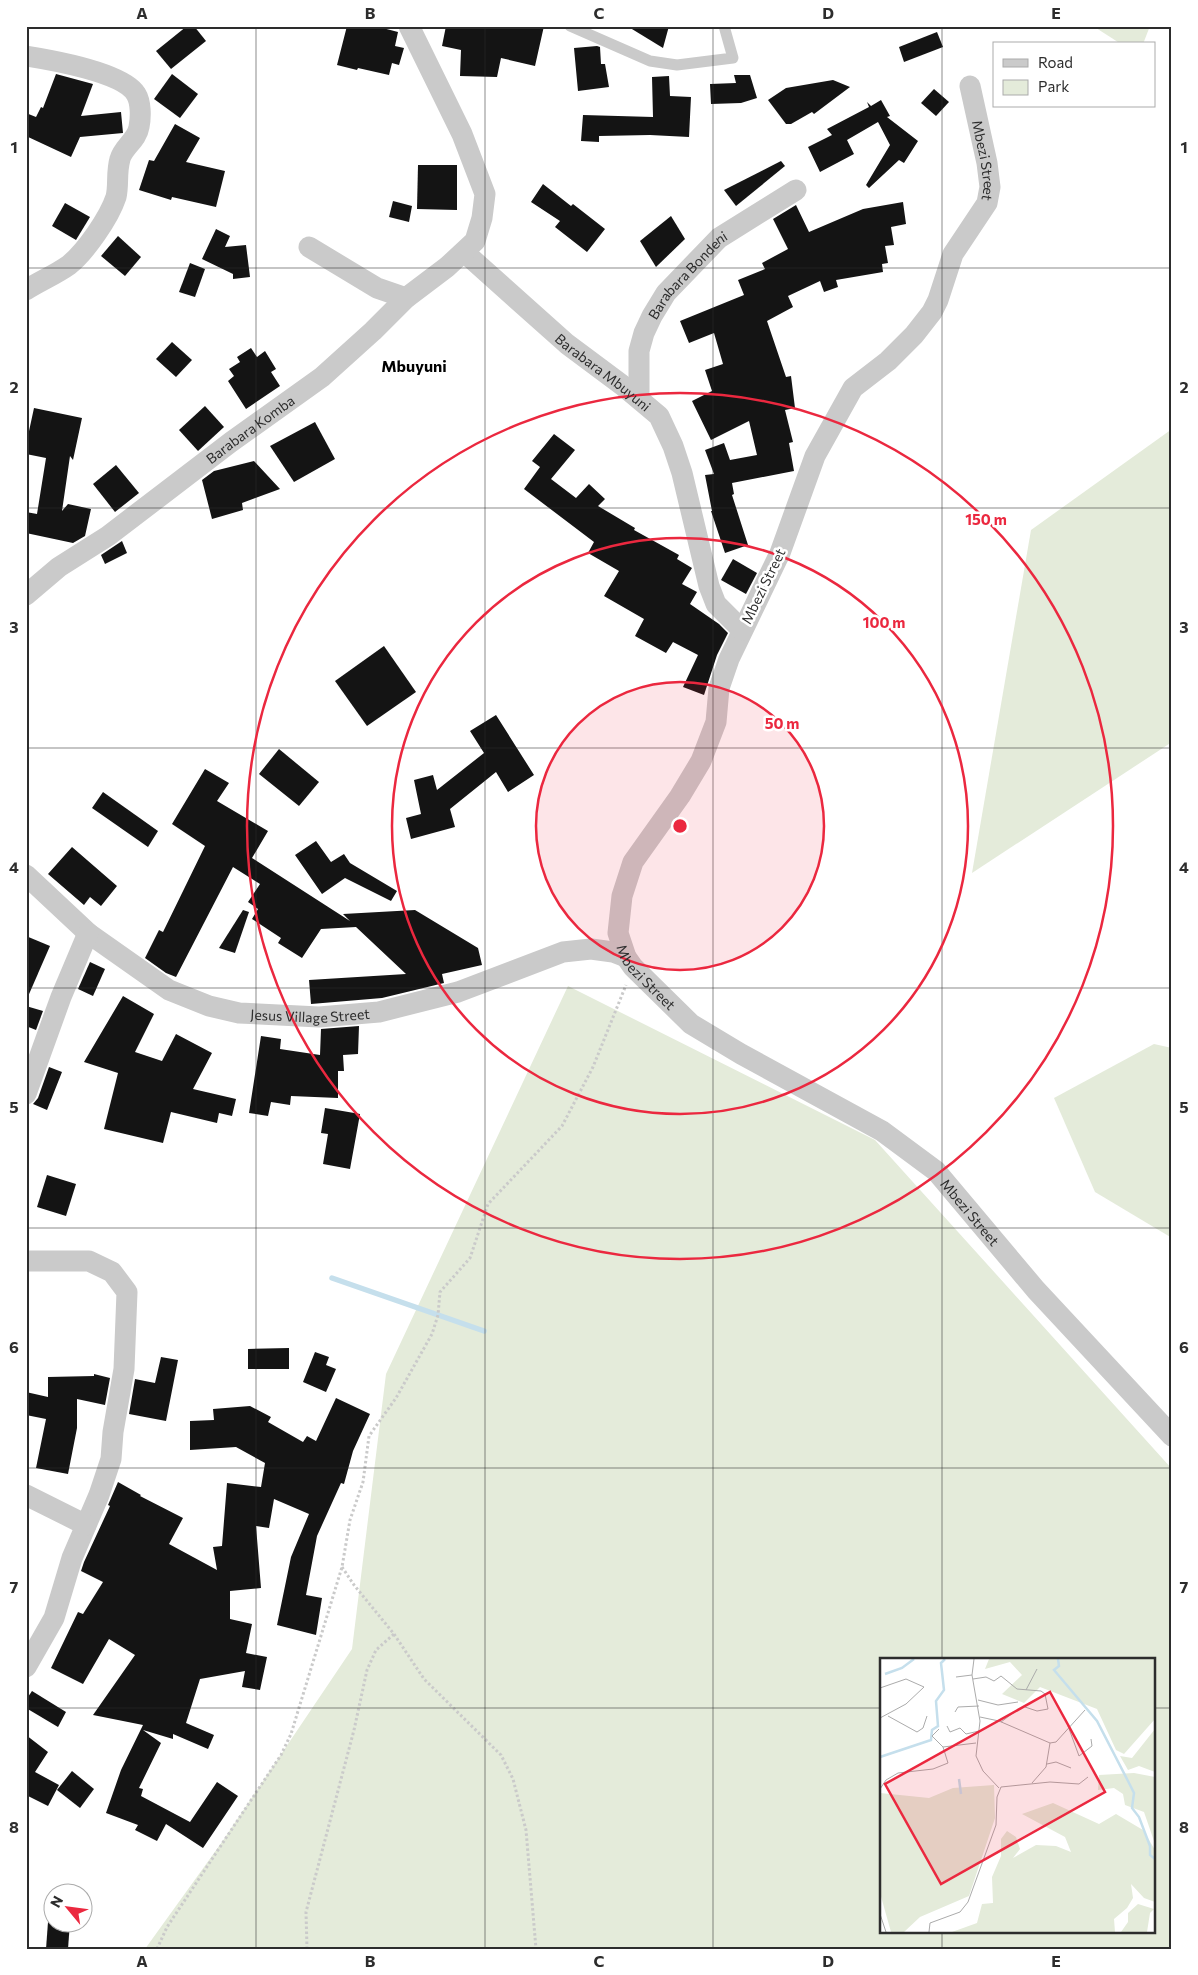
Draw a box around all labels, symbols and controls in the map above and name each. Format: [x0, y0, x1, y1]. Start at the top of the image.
text: A [136, 3, 148, 22]
text: B [365, 3, 376, 22]
text: C [594, 3, 605, 22]
text: D [822, 3, 834, 22]
text: E [1051, 3, 1061, 22]
legend [993, 42, 1156, 108]
text: Road [1038, 53, 1073, 71]
text: Park [1038, 77, 1069, 95]
street label: Mbezi Street [969, 118, 999, 203]
text: 1 [10, 137, 18, 156]
text: 1 [1180, 137, 1188, 156]
street label: Barabara Bondeni [644, 227, 730, 322]
street label: Barabara Mbuyuni [552, 329, 655, 414]
district label: Mbuyuni [381, 356, 447, 375]
text: 2 [9, 377, 19, 396]
text: 2 [1179, 377, 1189, 396]
street label: Barabara Komba [202, 391, 297, 467]
text: 150 m [965, 510, 1007, 528]
street label: Mbezi Street [737, 545, 789, 627]
text: 100 m [863, 613, 905, 631]
text: 3 [9, 617, 19, 636]
text: 3 [1179, 617, 1189, 636]
text: 50 m [765, 714, 799, 732]
centre of rings [671, 817, 689, 835]
text: 4 [9, 857, 19, 876]
text: 4 [1179, 857, 1189, 876]
street label: Mbezi Street [614, 942, 680, 1013]
street label: Jesus Village Street [250, 1004, 371, 1026]
text: 5 [9, 1097, 19, 1116]
text: 5 [1179, 1097, 1189, 1116]
street label: Mbezi Street [937, 1175, 1003, 1249]
text: 6 [9, 1337, 19, 1356]
text: 6 [1179, 1337, 1189, 1356]
text: 7 [10, 1577, 19, 1596]
text: 7 [1180, 1577, 1189, 1596]
inset map [880, 1658, 1156, 1932]
text: 8 [9, 1817, 19, 1836]
text: 8 [1179, 1817, 1189, 1836]
north arrow [42, 1882, 92, 1932]
text: N [46, 1893, 66, 1910]
text: A [136, 1951, 148, 1970]
text: B [365, 1951, 376, 1970]
text: C [594, 1951, 605, 1970]
text: D [822, 1951, 834, 1970]
text: E [1051, 1951, 1061, 1970]

